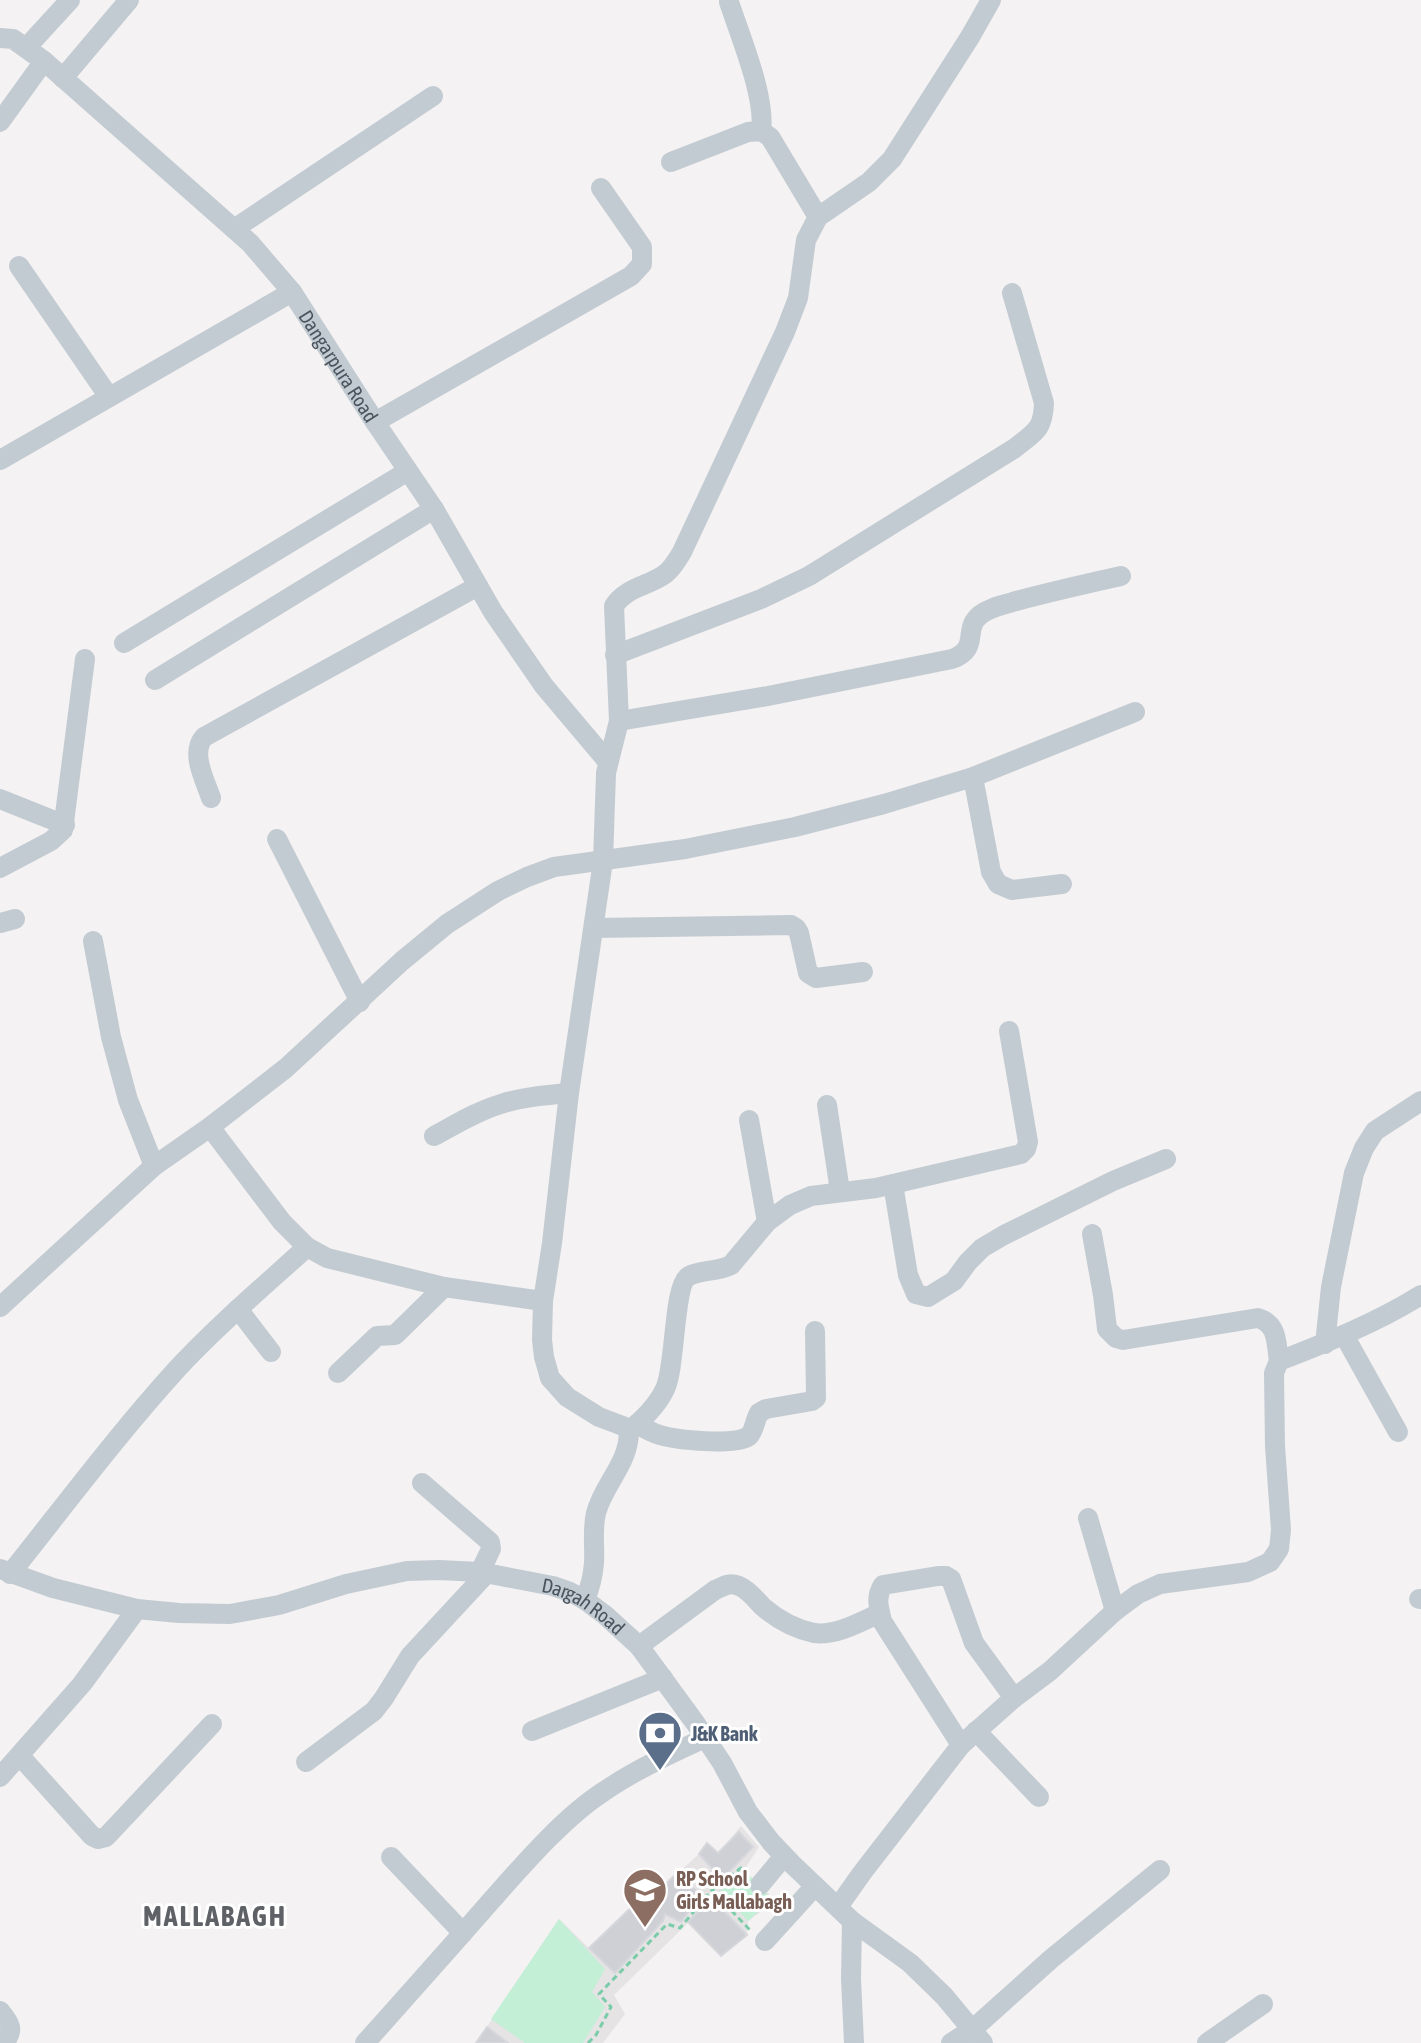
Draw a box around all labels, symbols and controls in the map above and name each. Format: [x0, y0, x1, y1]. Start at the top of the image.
street label: Dangarpura Road [295, 305, 383, 426]
street label: Dargah Road [540, 1573, 630, 1639]
bank icon: J&K Bank [636, 1709, 684, 1772]
place label: J&K Bank [690, 1722, 758, 1745]
school or university icon: RP School Girls Mallabagh [621, 1866, 669, 1929]
place label: RP School Girls Mallabagh [676, 1867, 792, 1913]
district label: MALLABAGH [143, 1900, 287, 1932]

